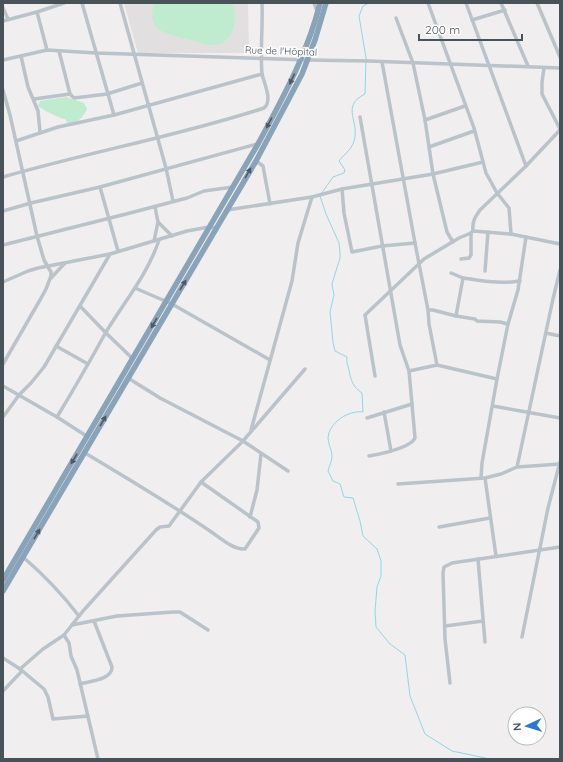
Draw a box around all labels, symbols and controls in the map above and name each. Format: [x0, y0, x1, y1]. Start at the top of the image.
scale bar [419, 16, 522, 42]
text: 200 m [425, 22, 460, 37]
street label: Rue de l'Hôpital [245, 43, 317, 59]
one-way arrow [289, 73, 295, 84]
one-way arrow [266, 117, 273, 129]
one-way arrow [245, 167, 252, 179]
one-way arrow [179, 279, 186, 291]
one-way arrow [150, 317, 157, 329]
one-way arrow [99, 416, 106, 427]
one-way arrow [70, 453, 77, 465]
one-way arrow [33, 528, 40, 540]
north arrow [507, 706, 547, 746]
text: N [510, 722, 524, 731]

